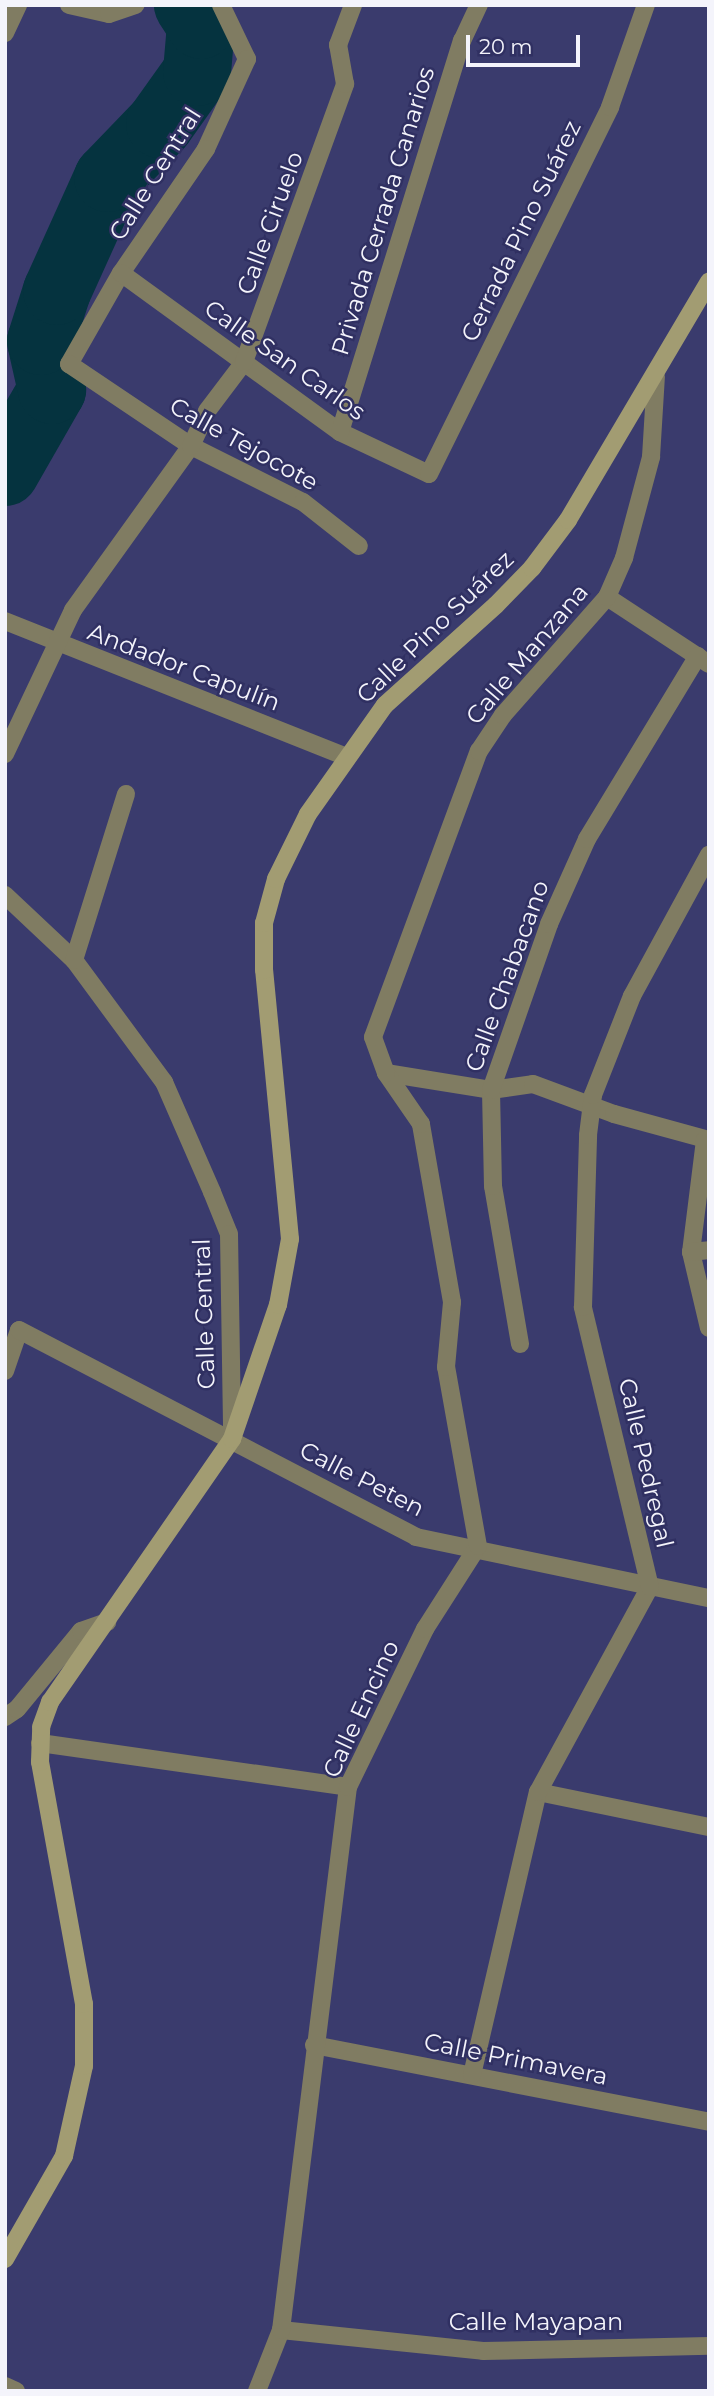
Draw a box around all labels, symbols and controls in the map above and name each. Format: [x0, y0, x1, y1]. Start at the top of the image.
scale bar [469, 21, 583, 65]
text: 20 m [479, 34, 533, 59]
street label: Privada Cerrada Canarios [325, 63, 441, 359]
street label: Calle Central [103, 102, 207, 246]
street label: Cerrada Pino Suárez [455, 116, 587, 346]
street label: Calle Ciruelo [231, 148, 309, 298]
street label: Calle San Carlos [199, 294, 371, 426]
street label: Calle Tejocote [165, 391, 323, 497]
street label: Calle Pino Suárez [351, 545, 519, 709]
street label: Calle Manzana [460, 578, 594, 730]
street label: Andador Capulín [84, 617, 284, 717]
street label: Calle Chabacano [459, 876, 555, 1076]
street label: Calle Central [187, 1238, 221, 1390]
street label: Calle Pedregal [612, 1375, 680, 1551]
street label: Calle Peten [295, 1435, 429, 1523]
street label: Calle Encino [317, 1636, 405, 1782]
street label: Calle Primavera [422, 2027, 610, 2091]
street label: Calle Mayapan [449, 2308, 623, 2336]

